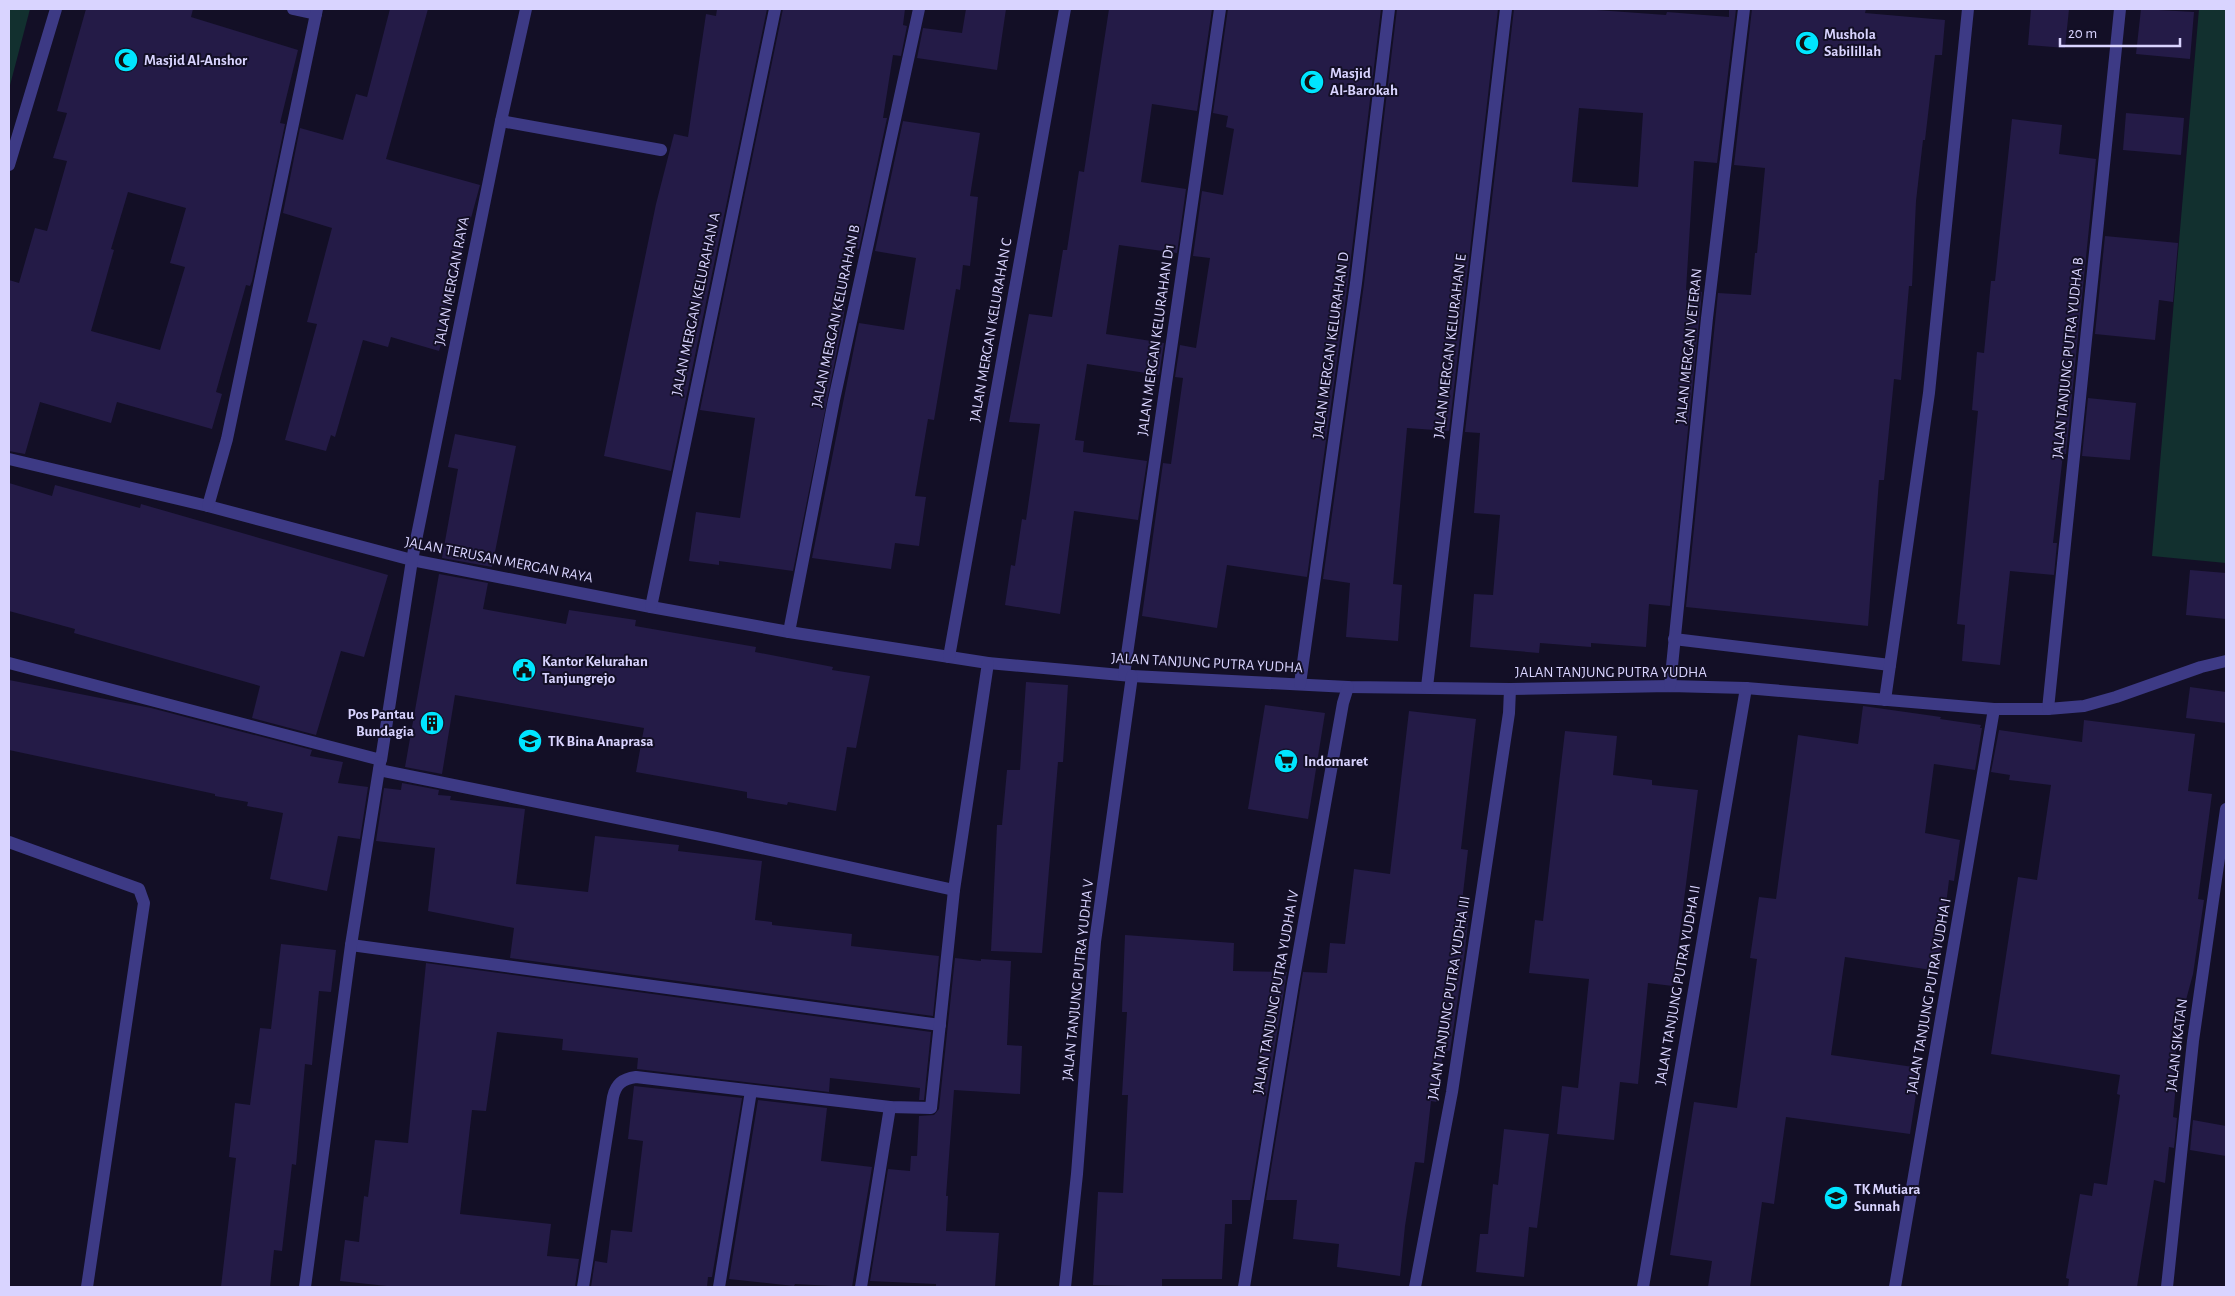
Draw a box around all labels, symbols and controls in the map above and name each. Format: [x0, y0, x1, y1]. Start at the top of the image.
scale bar [2060, 15, 2180, 47]
text: 20 m [2068, 26, 2097, 41]
place label: Mushola Sabilillah [1824, 27, 1881, 59]
mosque icon: Mushola Sabilillah [1794, 30, 1820, 56]
mosque icon: Masjid Al-Anshor [113, 47, 139, 73]
place label: Masjid Al-Anshor [144, 53, 248, 68]
place label: Masjid Al-Barokah [1330, 66, 1398, 98]
mosque icon: Masjid Al-Barokah [1299, 69, 1325, 95]
street label: JALAN MERGAN KELURAHAN A [669, 211, 723, 397]
street label: JALAN MERGAN RAYA [432, 215, 472, 347]
street label: JALAN MERGAN KELURAHAN B [809, 223, 863, 409]
street label: JALAN MERGAN KELURAHAN C [967, 237, 1015, 423]
street label: JALAN MERGAN KELURAHAN D1 [1135, 243, 1177, 437]
street label: JALAN MERGAN KELURAHAN D [1310, 251, 1352, 439]
street label: JALAN MERGAN KELURAHAN E [1431, 253, 1469, 439]
street label: JALAN TANJUNG PUTRA YUDHA B [2050, 257, 2086, 459]
street label: JALAN MERGAN VETERAN [1673, 268, 1705, 424]
street label: JALAN TERUSAN MERGAN RAYA [404, 534, 595, 586]
street label: JALAN TANJUNG PUTRA YUDHA [1111, 650, 1304, 676]
place label: Kantor Kelurahan Tanjungrejo [542, 654, 648, 686]
public building icon: Kantor Kelurahan Tanjungrejo [511, 657, 537, 683]
street label: JALAN TANJUNG PUTRA YUDHA [1515, 665, 1707, 680]
place label: Pos Pantau Bundagia [348, 707, 414, 739]
building icon: Pos Pantau Bundagia [419, 710, 445, 736]
school or university icon: TK Bina Anaprasa [517, 728, 543, 754]
place label: TK Bina Anaprasa [548, 734, 654, 749]
supermarket icon: Indomaret [1273, 748, 1299, 774]
place label: Indomaret [1304, 754, 1368, 769]
street label: JALAN TANJUNG PUTRA YUDHA V [1060, 878, 1096, 1082]
street label: JALAN TANJUNG PUTRA YUDHA II [1653, 884, 1703, 1086]
street label: JALAN TANJUNG PUTRA YUDHA IV [1251, 888, 1301, 1095]
street label: JALAN TANJUNG PUTRA YUDHA III [1425, 895, 1473, 1101]
street label: JALAN TANJUNG PUTRA YUDHA I [1904, 897, 1954, 1095]
street label: JALAN SIKATAN [2164, 998, 2190, 1092]
place label: TK Mutiara Sunnah [1854, 1182, 1920, 1214]
school or university icon: TK Mutiara Sunnah [1823, 1185, 1849, 1211]

